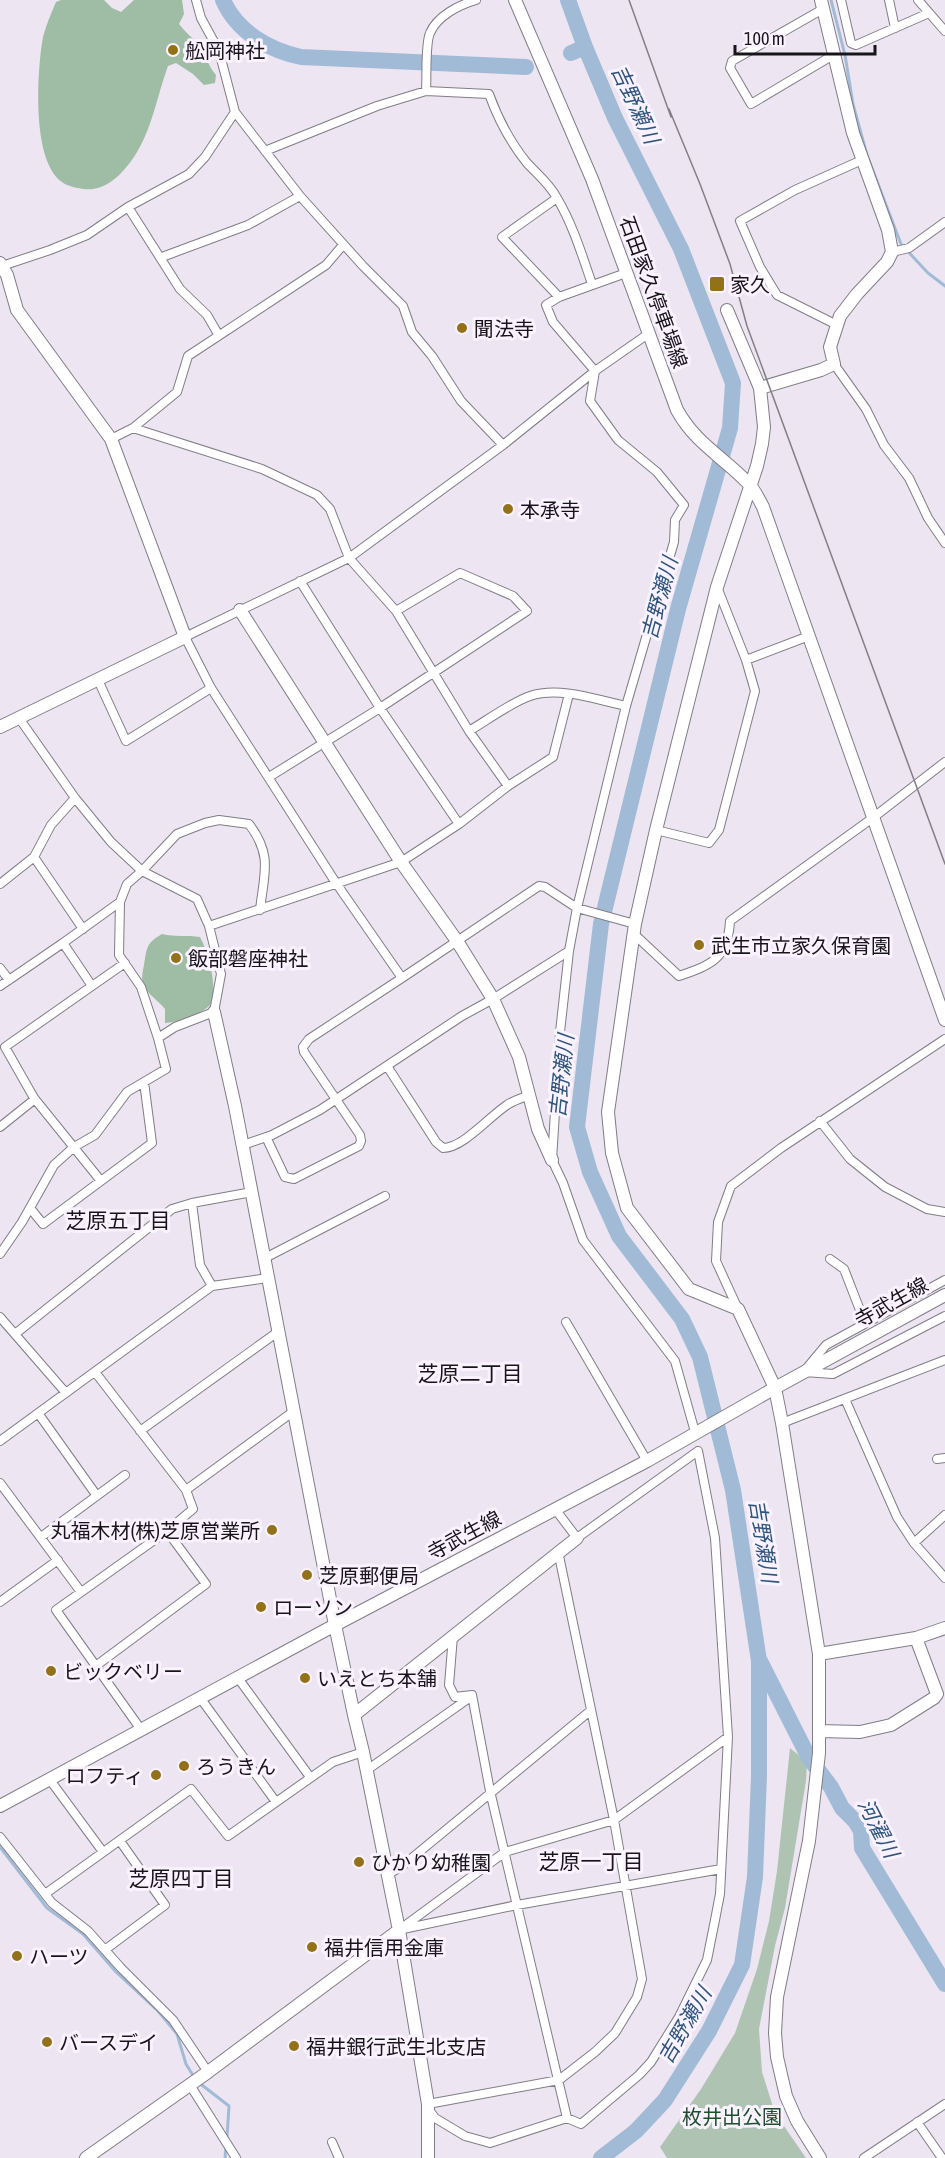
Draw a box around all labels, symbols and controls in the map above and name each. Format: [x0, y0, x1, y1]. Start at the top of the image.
scale bar [735, 18, 874, 56]
text: 100 m [744, 28, 785, 49]
place label: 舩岡神社 [185, 39, 265, 62]
marker: 舩岡神社 [166, 43, 180, 57]
water label: 吉野瀬川 [607, 61, 665, 149]
street label: 石田家久停車場線 [616, 213, 692, 371]
place label: 家久 [730, 273, 770, 296]
marker: 家久 [708, 275, 726, 293]
place label: 聞法寺 [474, 317, 534, 340]
marker: 聞法寺 [455, 321, 469, 335]
place label: 本承寺 [520, 498, 580, 521]
marker: 本承寺 [501, 502, 515, 516]
water label: 吉野瀬川 [637, 552, 682, 642]
place label: 武生市立家久保育園 [711, 934, 891, 957]
marker: 武生市立家久保育園 [692, 938, 706, 952]
place label: 飯部磐座神社 [188, 947, 308, 970]
marker: 飯部磐座神社 [169, 951, 183, 965]
water label: 吉野瀬川 [545, 1031, 578, 1119]
district label: 芝原五丁目 [66, 1208, 171, 1232]
street label: 寺武生線 [850, 1273, 932, 1331]
district label: 芝原二丁目 [418, 1361, 523, 1385]
water label: 吉野瀬川 [746, 1498, 783, 1586]
street label: 寺武生線 [423, 1506, 505, 1564]
place label: 丸福木材(株)芝原営業所 [50, 1519, 260, 1542]
marker: 丸福木材(株)芝原営業所 [265, 1523, 279, 1537]
place label: 芝原郵便局 [319, 1564, 419, 1587]
marker: 芝原郵便局 [300, 1568, 314, 1582]
place label: ローソン [273, 1596, 353, 1619]
marker: ローソン [254, 1600, 268, 1614]
place label: ビックベリー [63, 1660, 183, 1683]
marker: ビックベリー [44, 1664, 58, 1678]
place label: いえとち本舗 [317, 1667, 437, 1690]
marker: いえとち本舗 [298, 1671, 312, 1685]
place label: ろうきん [196, 1755, 276, 1778]
marker: ろうきん [177, 1759, 191, 1773]
place label: ロフティ [65, 1764, 144, 1787]
marker: ロフティ [149, 1768, 163, 1782]
water label: 河濯川 [854, 1794, 905, 1863]
district label: 芝原一丁目 [539, 1849, 644, 1873]
place label: ひかり幼稚園 [371, 1851, 491, 1874]
marker: ひかり幼稚園 [352, 1855, 366, 1869]
district label: 芝原四丁目 [129, 1866, 234, 1890]
place label: 福井信用金庫 [324, 1936, 444, 1959]
marker: 福井信用金庫 [305, 1940, 319, 1954]
place label: ハーツ [29, 1945, 89, 1968]
marker: ハーツ [10, 1949, 24, 1963]
water label: 吉野瀬川 [653, 1981, 716, 2067]
place label: バースデイ [59, 2031, 158, 2054]
marker: バースデイ [40, 2035, 54, 2049]
place label: 福井銀行武生北支店 [306, 2035, 486, 2058]
marker: 福井銀行武生北支店 [287, 2039, 301, 2053]
park label: 枚井出公園 [682, 2105, 782, 2128]

